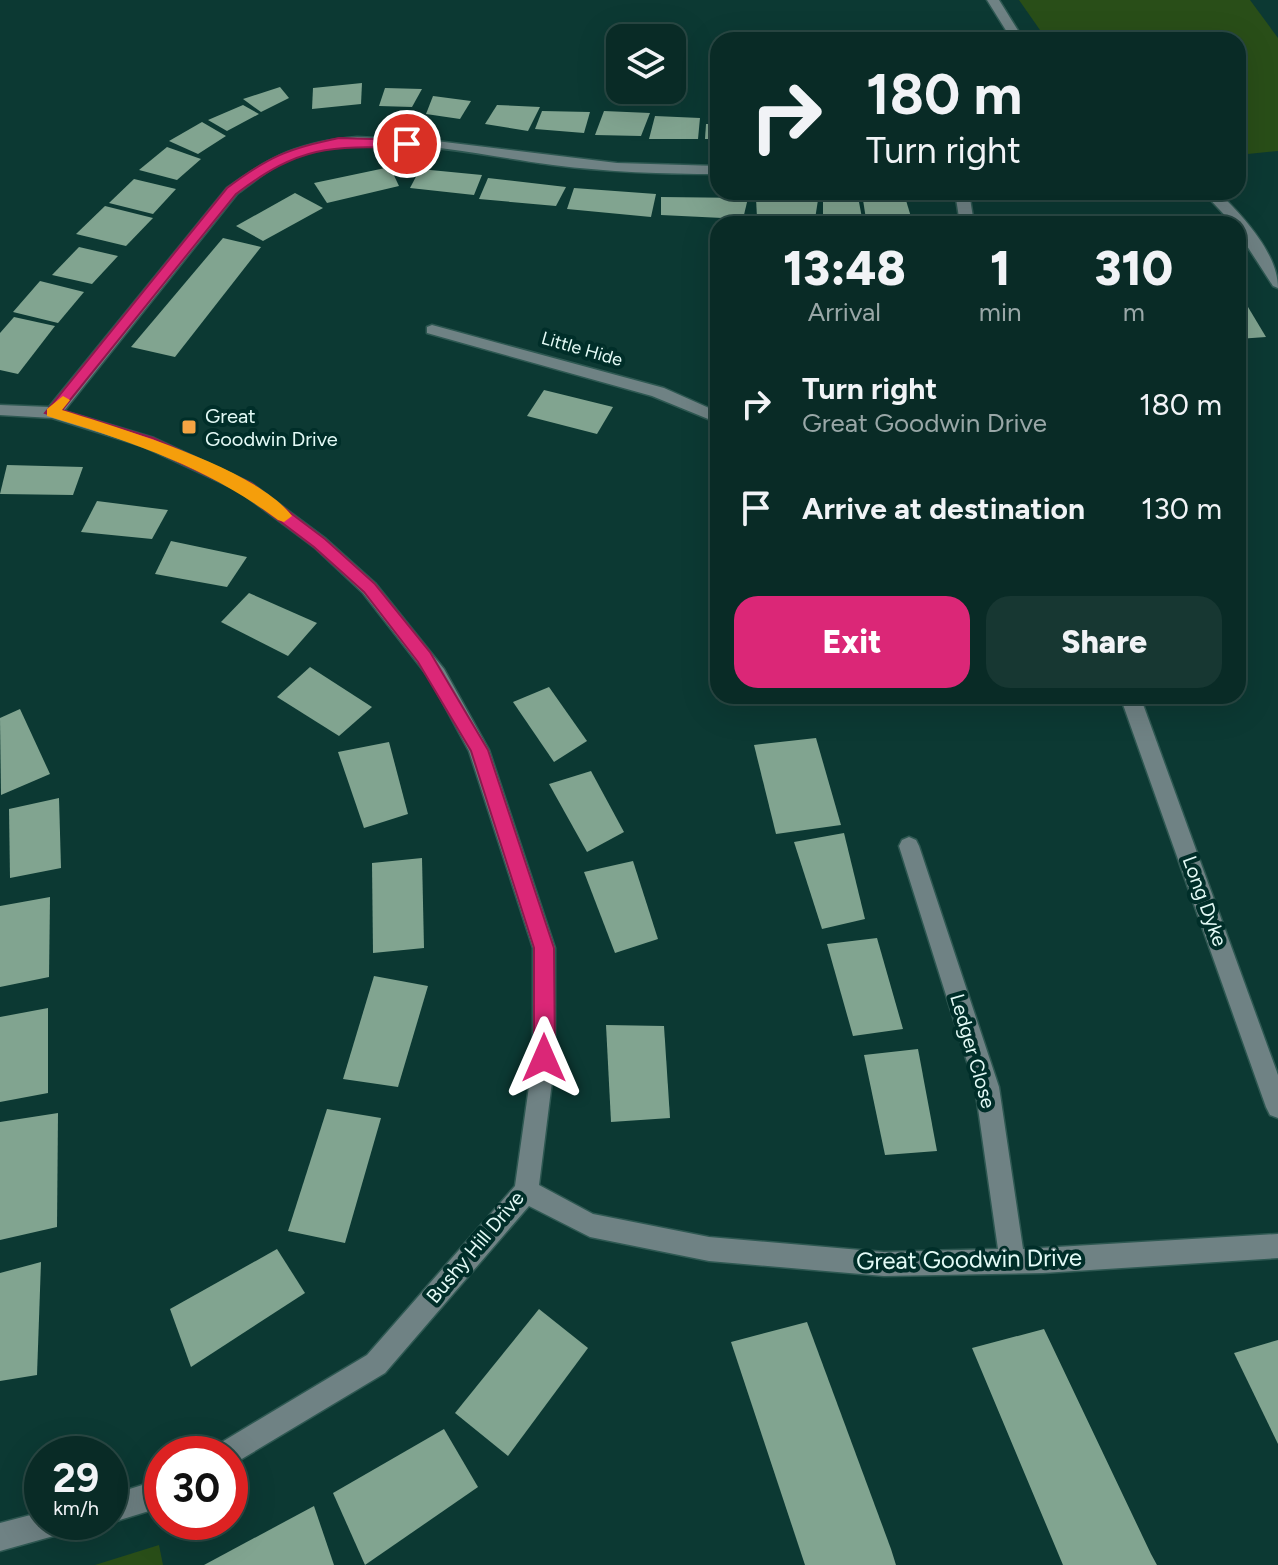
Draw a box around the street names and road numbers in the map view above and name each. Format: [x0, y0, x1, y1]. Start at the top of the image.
street label: Little Hide [539, 327, 625, 371]
street label: Long Dyke [1178, 852, 1232, 950]
street label: Ledger Close [945, 991, 1001, 1111]
street label: Bushy Hill Drive [421, 1186, 529, 1308]
street label: Great Goodwin Drive [856, 1243, 1082, 1275]

